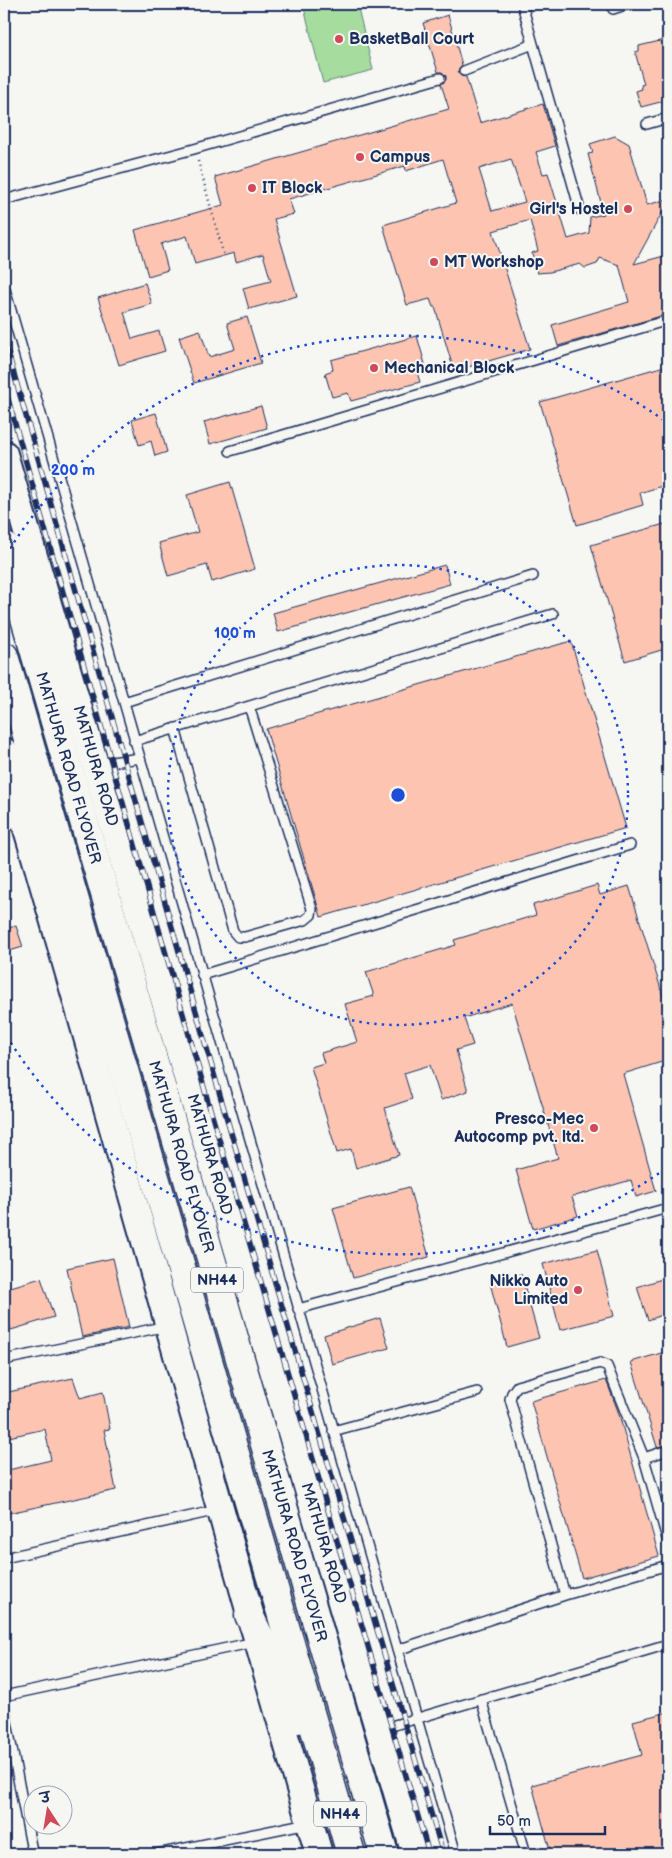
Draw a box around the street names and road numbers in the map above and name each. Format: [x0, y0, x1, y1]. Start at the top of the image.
street label: MATHURA ROAD FLYOVER [32, 670, 105, 866]
street label: MATHURA ROAD [69, 703, 122, 829]
street label: MATHURA ROAD FLYOVER [145, 1059, 218, 1255]
street label: MATHURA ROAD [183, 1092, 236, 1217]
road number: NH44 [191, 1268, 243, 1292]
street label: MATHURA ROAD FLYOVER [258, 1447, 331, 1644]
street label: MATHURA ROAD [297, 1480, 350, 1606]
road number: NH44 [314, 1802, 366, 1826]

